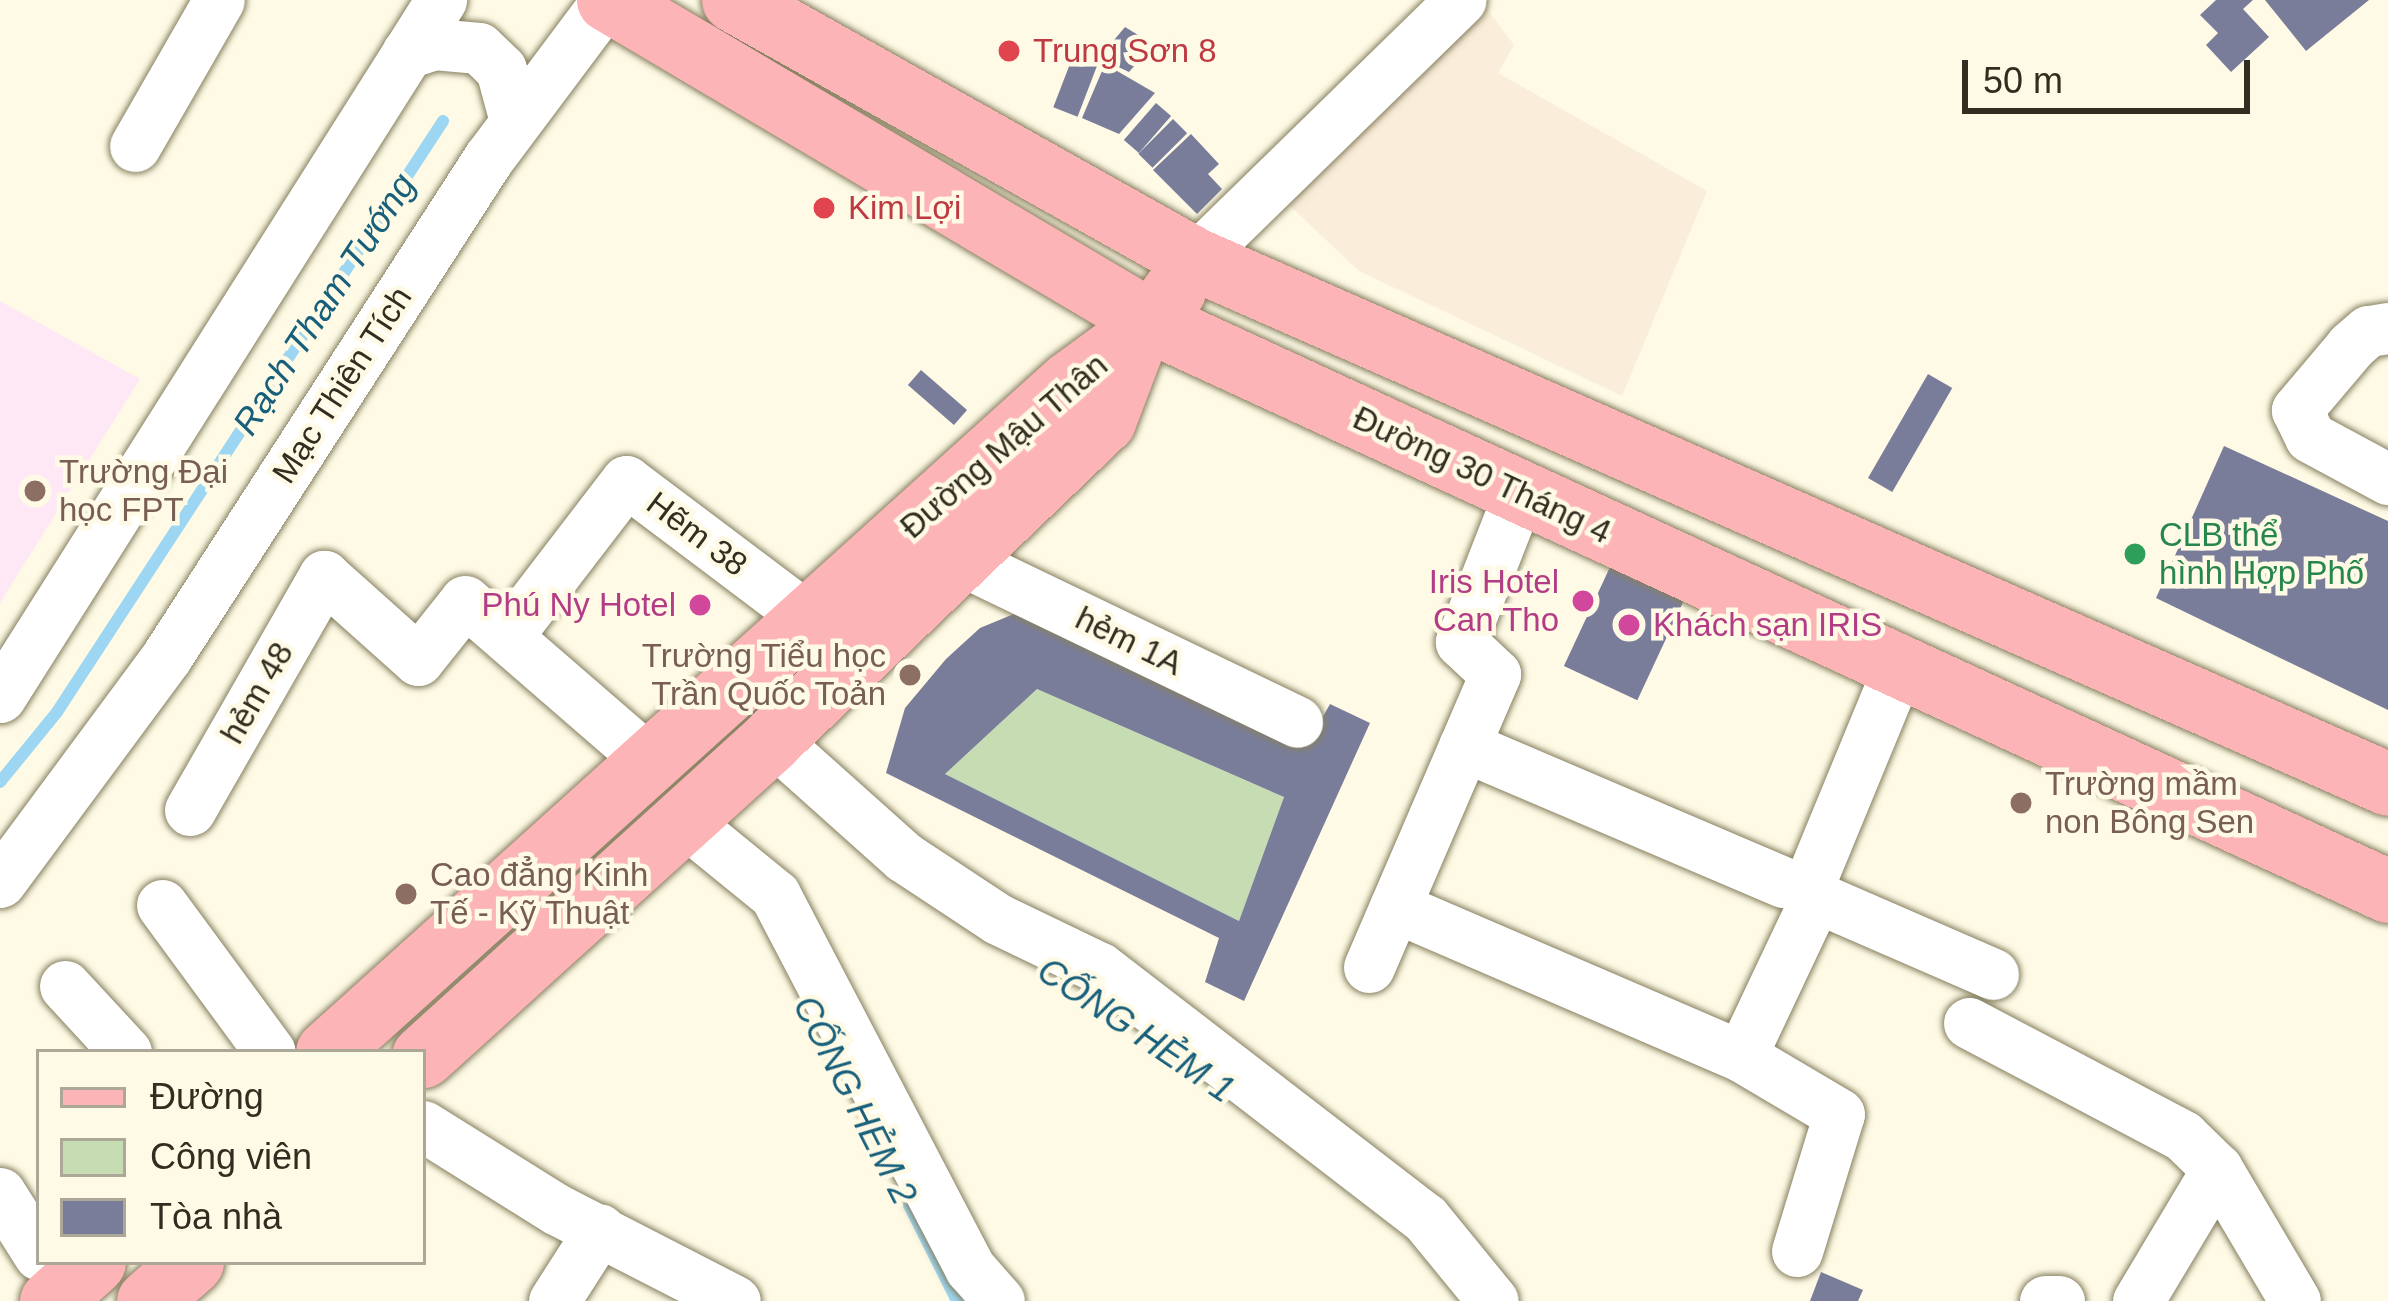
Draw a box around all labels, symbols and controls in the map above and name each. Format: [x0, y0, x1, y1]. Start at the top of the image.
place label: Trung Sơn 8 [1033, 31, 1217, 71]
scale bar [1968, 36, 2256, 110]
marker: Trung Sơn 8 [996, 38, 1022, 64]
text: 50 m [1983, 60, 2063, 101]
water label: Rạch Tham Tướng [223, 165, 425, 443]
place label: Kim Lợi [848, 188, 961, 228]
marker: Kim Lợi [811, 195, 837, 221]
street label: Mạc Thiên Tích [263, 279, 421, 491]
street label: Đường Mậu Thân [892, 345, 1116, 547]
street label: Đường 30 Tháng 4 [1347, 398, 1617, 552]
place label: Trường Đại học FPT [59, 452, 228, 530]
marker: Trường Đại học FPT [22, 478, 48, 504]
street label: Hẽm 38 [639, 483, 755, 585]
place label: CLB thể hình Hợp Phố [2159, 515, 2364, 593]
marker: CLB thể hình Hợp Phố [2122, 541, 2148, 567]
place label: Iris Hotel Can Tho [1429, 562, 1559, 640]
place label: Phú Ny Hotel [482, 585, 676, 625]
marker: Iris Hotel Can Tho [1570, 588, 1596, 614]
marker: Phú Ny Hotel [687, 592, 713, 618]
street label: hẻm 1A [1069, 598, 1189, 684]
place label: Khách sạn IRIS [1653, 605, 1882, 645]
marker: Khách sạn IRIS [1616, 612, 1642, 638]
street label: hẻm 48 [212, 635, 302, 751]
place label: Trường Tiểu học Trần Quốc Toản [641, 636, 886, 714]
marker: Trường Tiểu học Trần Quốc Toản [897, 662, 923, 688]
place label: Trường mầm non Bông Sen [2045, 764, 2254, 842]
marker: Trường mầm non Bông Sen [2008, 790, 2034, 816]
place label: Cao đẳng Kinh Tế - Kỹ Thuật [430, 855, 648, 933]
marker: Cao đẳng Kinh Tế - Kỹ Thuật [393, 881, 419, 907]
water label: CỐNG HẺM 1 [1029, 948, 1243, 1112]
water label: CỐNG HẺM 2 [784, 989, 926, 1211]
legend [36, 1049, 426, 1265]
text: Đường [150, 1076, 264, 1117]
text: Công viên [150, 1136, 312, 1177]
text: Tòa nhà [150, 1196, 282, 1237]

